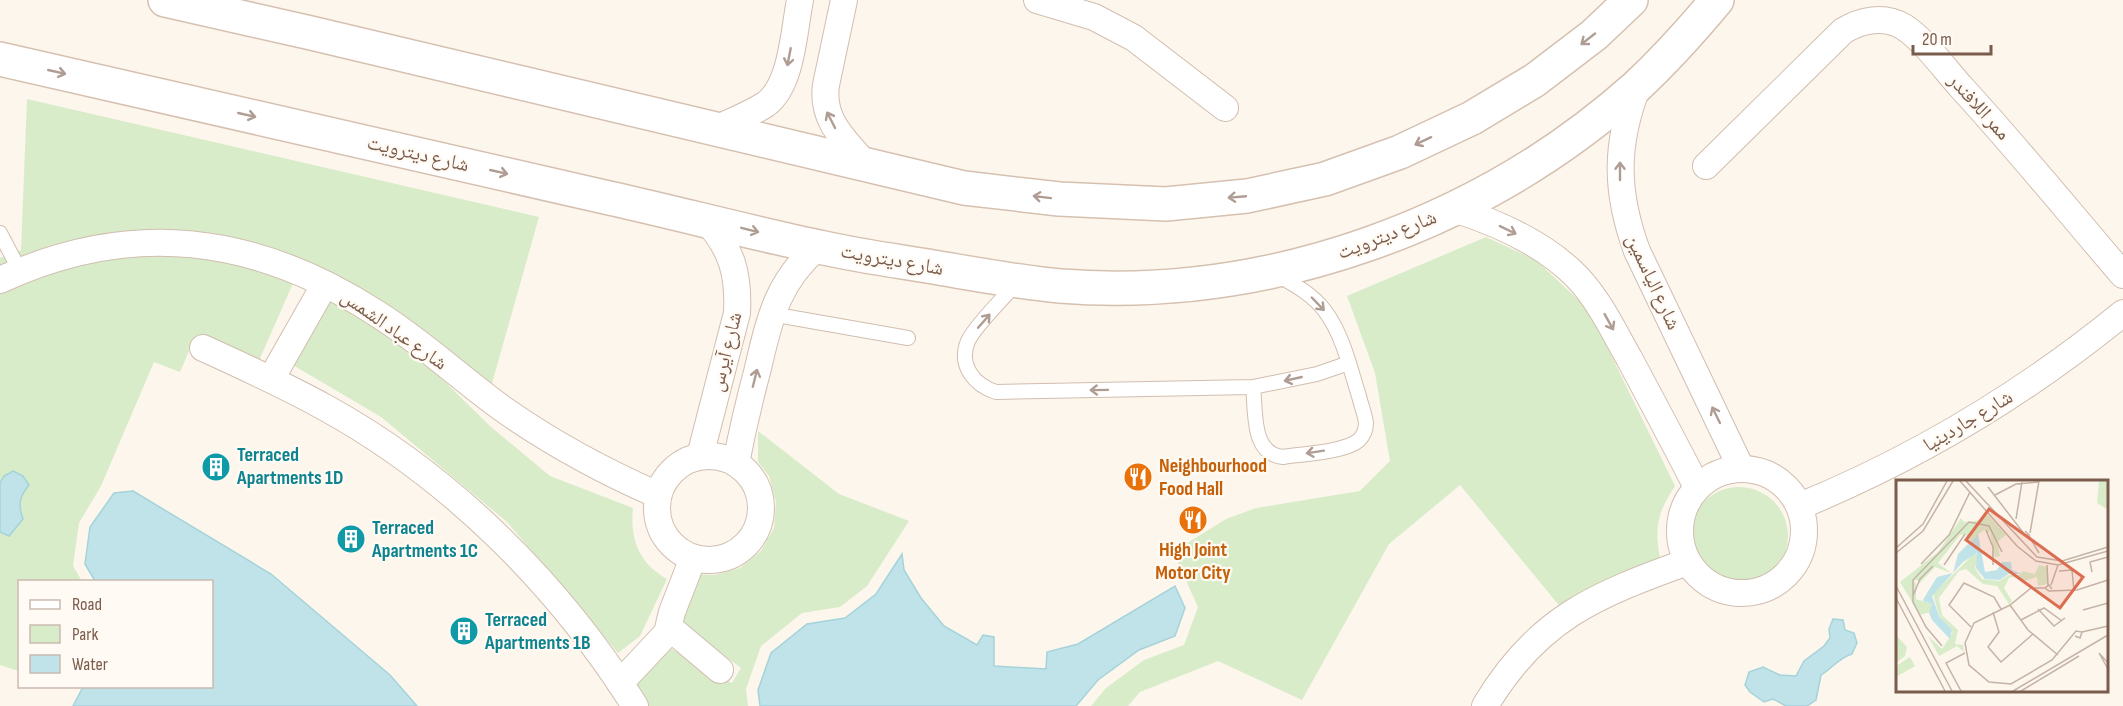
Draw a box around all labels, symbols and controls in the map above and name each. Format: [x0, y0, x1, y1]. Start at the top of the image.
scale bar [1913, 18, 1991, 56]
text: 20 m [1922, 29, 1952, 50]
one-way arrow [1581, 33, 1597, 46]
one-way arrow [783, 47, 794, 67]
one-way arrow [47, 67, 66, 78]
street label: ممر اللافندر [1942, 68, 2015, 145]
one-way arrow [237, 110, 256, 122]
one-way arrow [825, 112, 837, 129]
street label: شارع ديترويت [365, 131, 471, 177]
one-way arrow [1414, 136, 1432, 148]
one-way arrow [1614, 161, 1626, 181]
one-way arrow [489, 167, 508, 179]
one-way arrow [1033, 191, 1053, 202]
one-way arrow [1227, 192, 1247, 203]
street label: شارع ديترويت [1334, 205, 1440, 265]
one-way arrow [740, 225, 759, 237]
one-way arrow [1499, 225, 1517, 237]
street label: شارع الياسمين [1620, 230, 1686, 334]
street label: شارع ديترويت [839, 239, 945, 281]
street label: شارع عباد الشمس [336, 284, 452, 376]
one-way arrow [1311, 296, 1325, 311]
street label: شارع آيرس [705, 310, 747, 394]
one-way arrow [1604, 313, 1615, 331]
one-way arrow [977, 314, 991, 329]
one-way arrow [750, 369, 762, 388]
one-way arrow [1283, 374, 1302, 386]
one-way arrow [1089, 384, 1109, 396]
street label: شارع جاردينيا [1919, 385, 2017, 457]
one-way arrow [1710, 407, 1722, 425]
place label: Terraced Apartments 1D [236, 443, 343, 490]
one-way arrow [1306, 446, 1325, 457]
building icon: Terraced Apartments 1D [200, 451, 232, 483]
place label: Neighbourhood Food Hall [1159, 454, 1267, 501]
restaurant icon: Neighbourhood Food Hall [1122, 461, 1154, 493]
inset map [1896, 480, 2108, 691]
restaurant icon: High Joint Motor City [1177, 504, 1209, 536]
place label: Terraced Apartments 1C [371, 516, 478, 563]
building icon: Terraced Apartments 1C [335, 523, 367, 555]
place label: High Joint Motor City [1155, 538, 1231, 585]
legend [18, 580, 213, 688]
text: Road [72, 594, 102, 615]
place label: Terraced Apartments 1B [484, 608, 590, 655]
building icon: Terraced Apartments 1B [448, 615, 480, 647]
text: Park [72, 624, 98, 645]
text: Water [72, 654, 108, 675]

